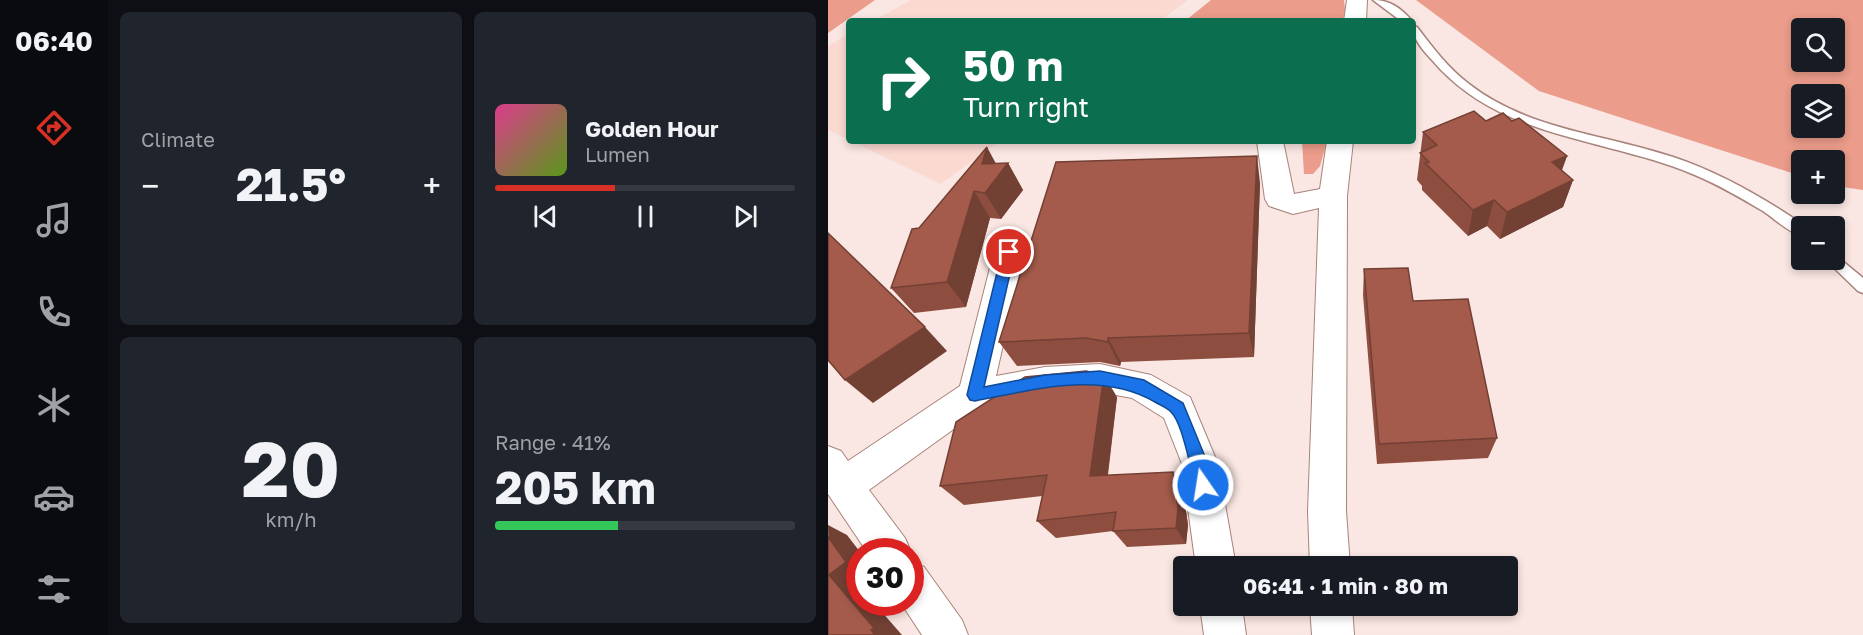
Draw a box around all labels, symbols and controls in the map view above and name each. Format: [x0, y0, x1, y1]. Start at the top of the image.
map controls [1791, 18, 1845, 270]
button: search [1791, 18, 1845, 72]
text: 06:40 [15, 25, 93, 57]
text: 50 m [963, 40, 1063, 90]
icon: right [864, 42, 942, 120]
button: layers [1791, 84, 1845, 138]
text: Turn right [963, 91, 1089, 123]
icon: directions [33, 107, 75, 149]
text: Golden Hour [585, 115, 719, 142]
text: Climate [141, 127, 215, 151]
text: Lumen [585, 142, 650, 166]
button: + [1791, 150, 1845, 204]
text: 21.5° [236, 157, 346, 211]
text: − [141, 166, 159, 205]
text: + [423, 166, 441, 205]
icon: music [33, 199, 75, 241]
icon: previous [529, 200, 562, 233]
icon: pause [629, 200, 662, 233]
icon: next [729, 200, 762, 233]
button: − [1791, 216, 1845, 270]
pin [983, 226, 1034, 277]
icon: arrive [992, 235, 1025, 268]
icon: phone [33, 291, 75, 333]
icon: climate [33, 384, 75, 426]
text: 20 [242, 421, 340, 514]
text: Range · 41% [495, 430, 611, 454]
position arrow [1171, 453, 1235, 517]
text: 205 km [495, 460, 656, 514]
icon: car [33, 476, 75, 518]
text: km/h [266, 507, 316, 531]
speed limit sign: 30 [846, 538, 924, 616]
icon: filters [33, 568, 75, 610]
text: 06:41 · 1 min · 80 m [1243, 572, 1448, 599]

